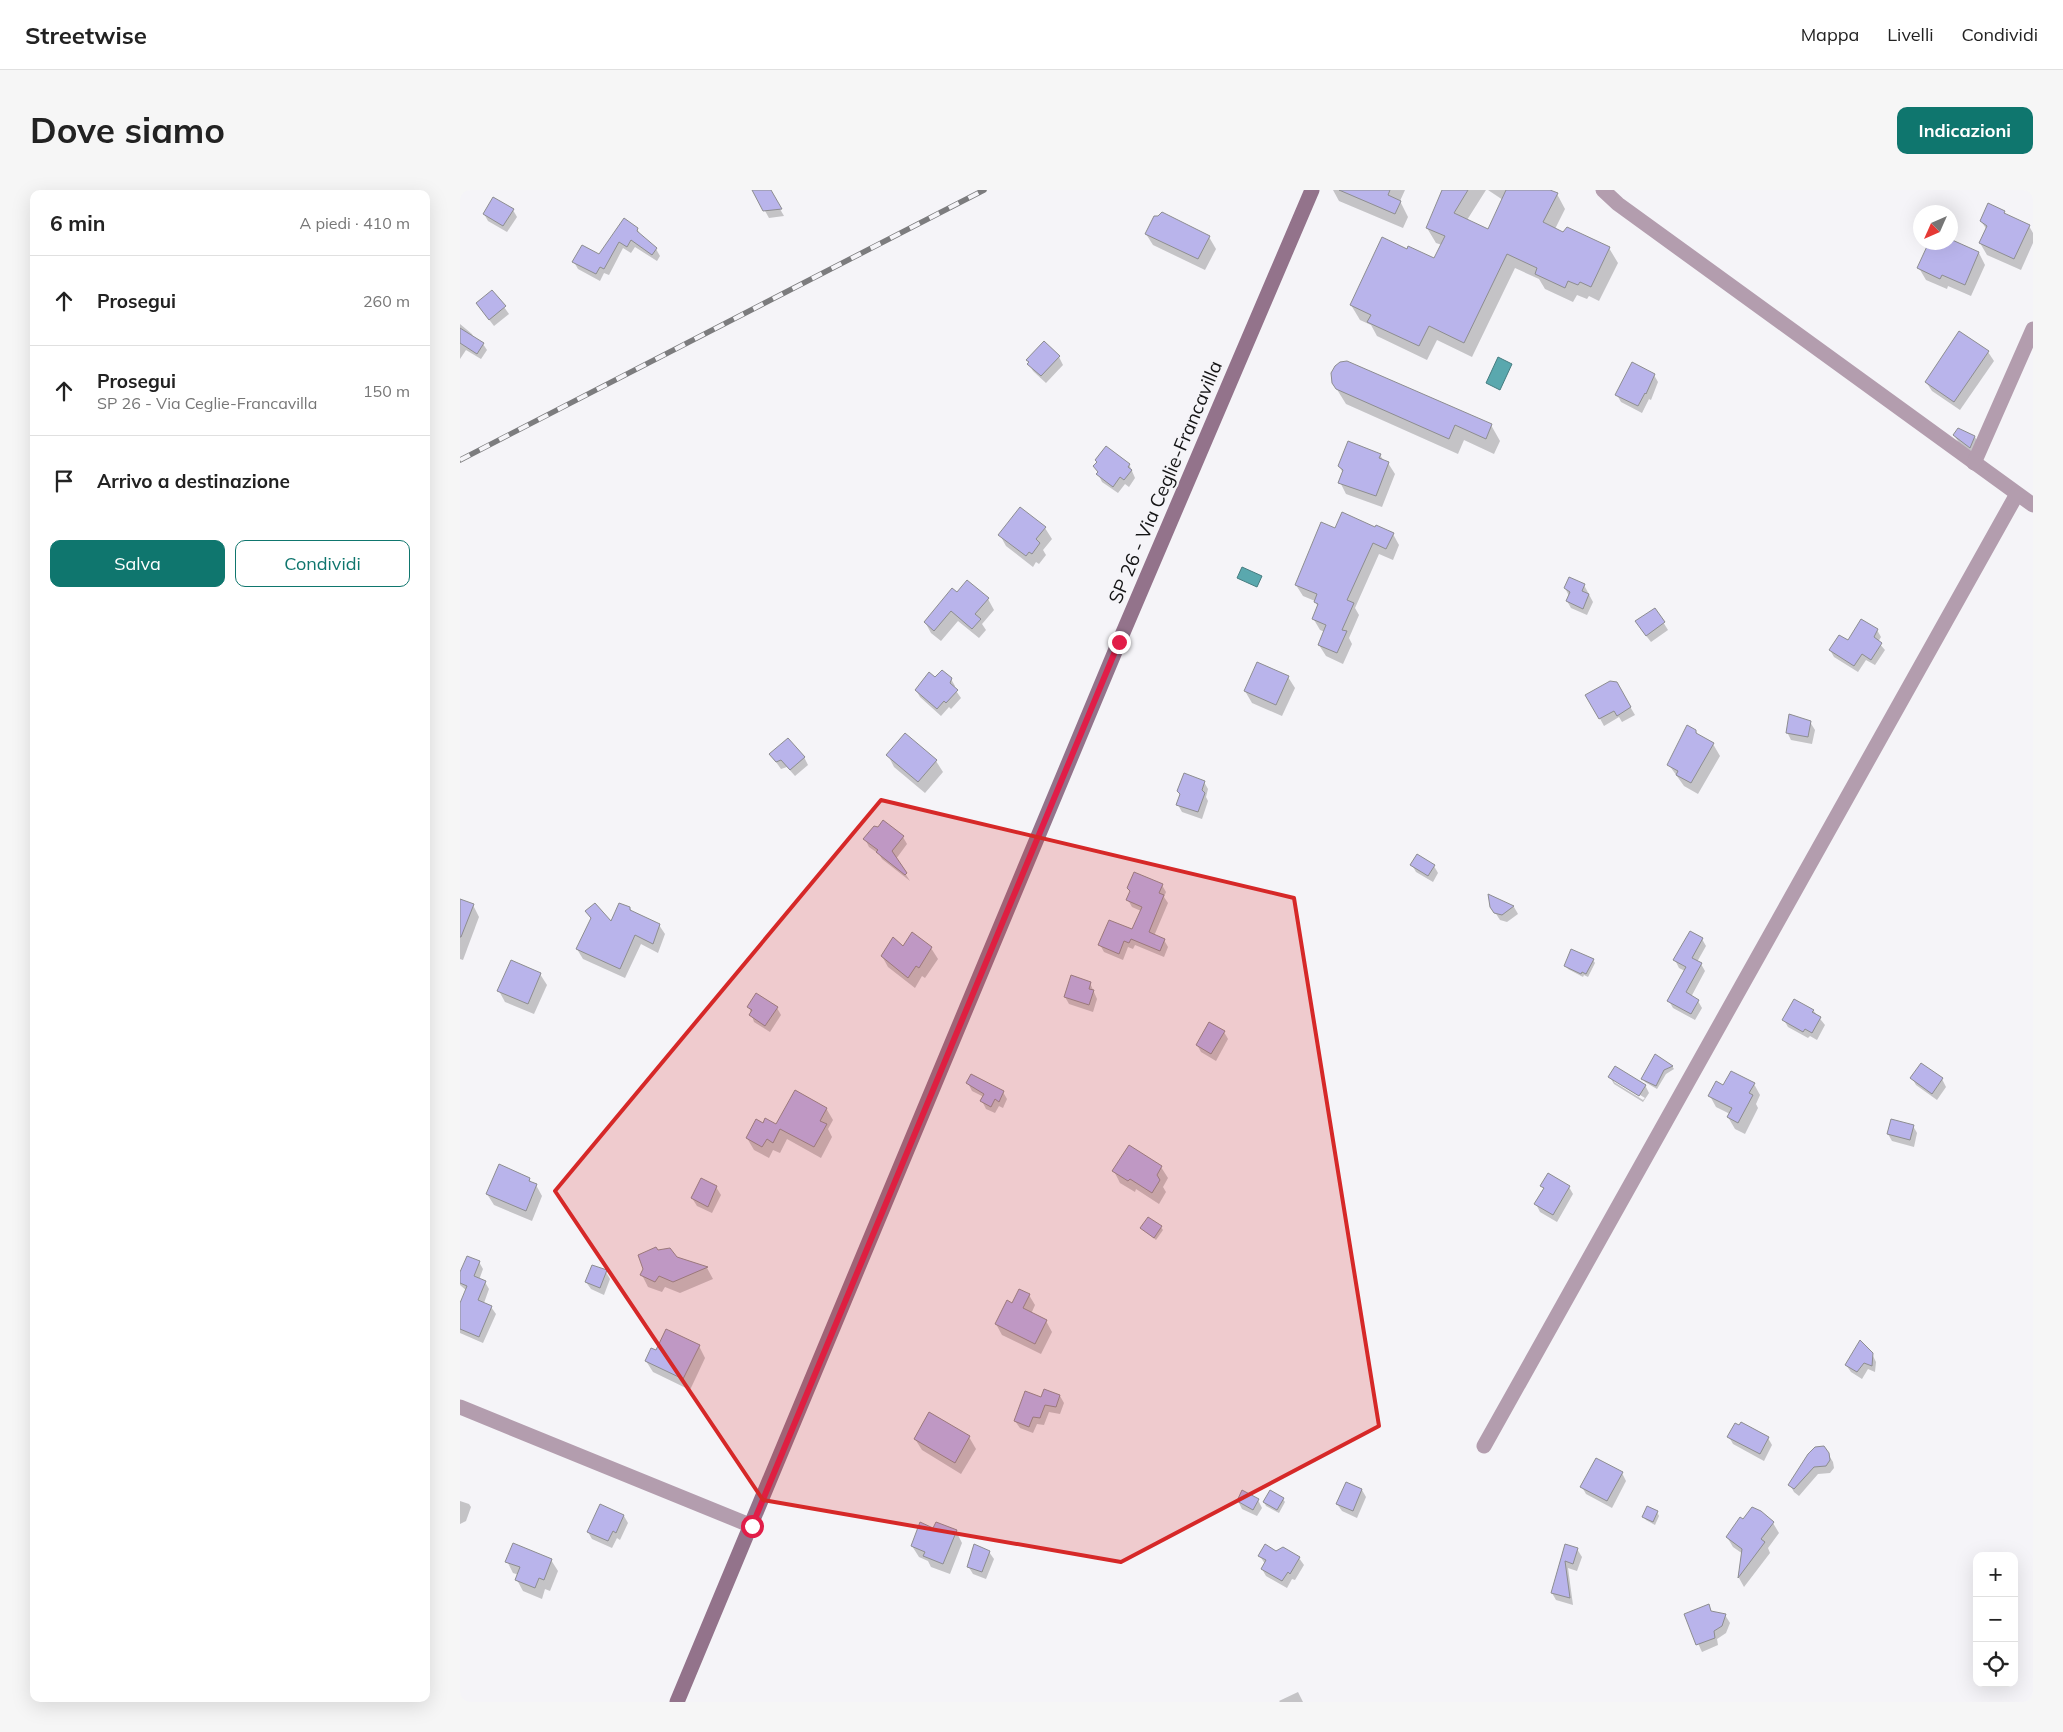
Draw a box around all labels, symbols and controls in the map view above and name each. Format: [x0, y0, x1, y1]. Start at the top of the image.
text: Streetwise [25, 20, 147, 50]
text: Mappa [1801, 23, 1859, 46]
text: Livelli [1887, 23, 1933, 46]
text: Condividi [1961, 23, 2038, 46]
button: Indicazioni [1897, 107, 2033, 154]
text: Dove siamo [30, 108, 225, 152]
north arrow [1913, 205, 1958, 250]
text: 6 min [50, 210, 105, 236]
text: A piedi · 410 m [299, 213, 410, 233]
icon: ahead [50, 287, 78, 315]
text: Prosegui [97, 289, 176, 313]
text: 260 m [363, 291, 410, 311]
street label: SP 26 - Via Ceglie-Francavilla [1103, 357, 1227, 607]
text: Prosegui [97, 369, 176, 393]
icon: ahead [50, 377, 78, 405]
text: 150 m [363, 381, 410, 401]
text: SP 26 - Via Ceglie-Francavilla [97, 393, 317, 413]
icon: arrive [50, 467, 78, 495]
text: Arrivo a destinazione [97, 469, 290, 493]
button: Salva [50, 540, 225, 587]
button: Condividi [235, 540, 410, 587]
route end [1108, 631, 1131, 654]
route start [741, 1515, 764, 1538]
map controls [1973, 1552, 2018, 1687]
button: + [1973, 1552, 2018, 1597]
button: − [1973, 1597, 2018, 1642]
button: locate [1973, 1642, 2018, 1687]

